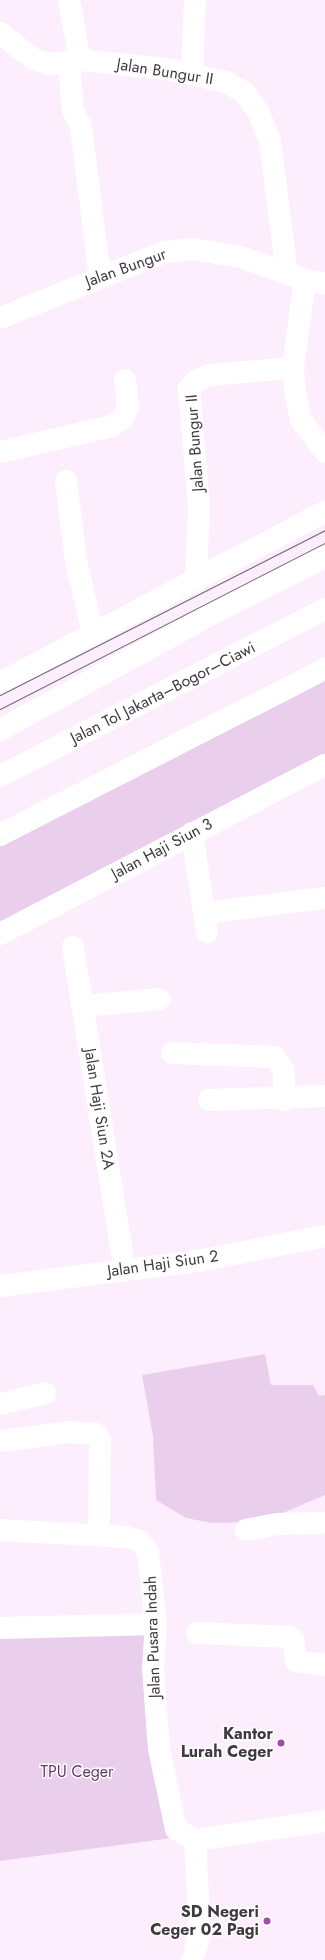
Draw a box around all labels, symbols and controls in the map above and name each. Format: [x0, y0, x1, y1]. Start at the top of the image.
street label: Jalan Bungur II [115, 55, 215, 89]
street label: Jalan Bungur [83, 244, 169, 292]
street label: Jalan Bungur II [182, 394, 208, 492]
street label: Jalan Tol Jakarta–Bogor–Ciawi [67, 638, 259, 748]
street label: Jalan Haji Siun 3 [108, 814, 216, 884]
street label: Jalan Haji Siun 2A [80, 1047, 118, 1171]
street label: Jalan Haji Siun 2 [106, 1247, 220, 1281]
street label: Jalan Pusara Indah [141, 1575, 165, 1699]
place label: Kantor Lurah Ceger [181, 1724, 273, 1762]
marker: Kantor Lurah Ceger [276, 1738, 286, 1748]
park label: TPU Ceger [40, 1762, 114, 1782]
place label: SD Negeri Ceger 02 Pagi [150, 1902, 259, 1940]
marker: SD Negeri Ceger 02 Pagi [262, 1916, 272, 1926]

